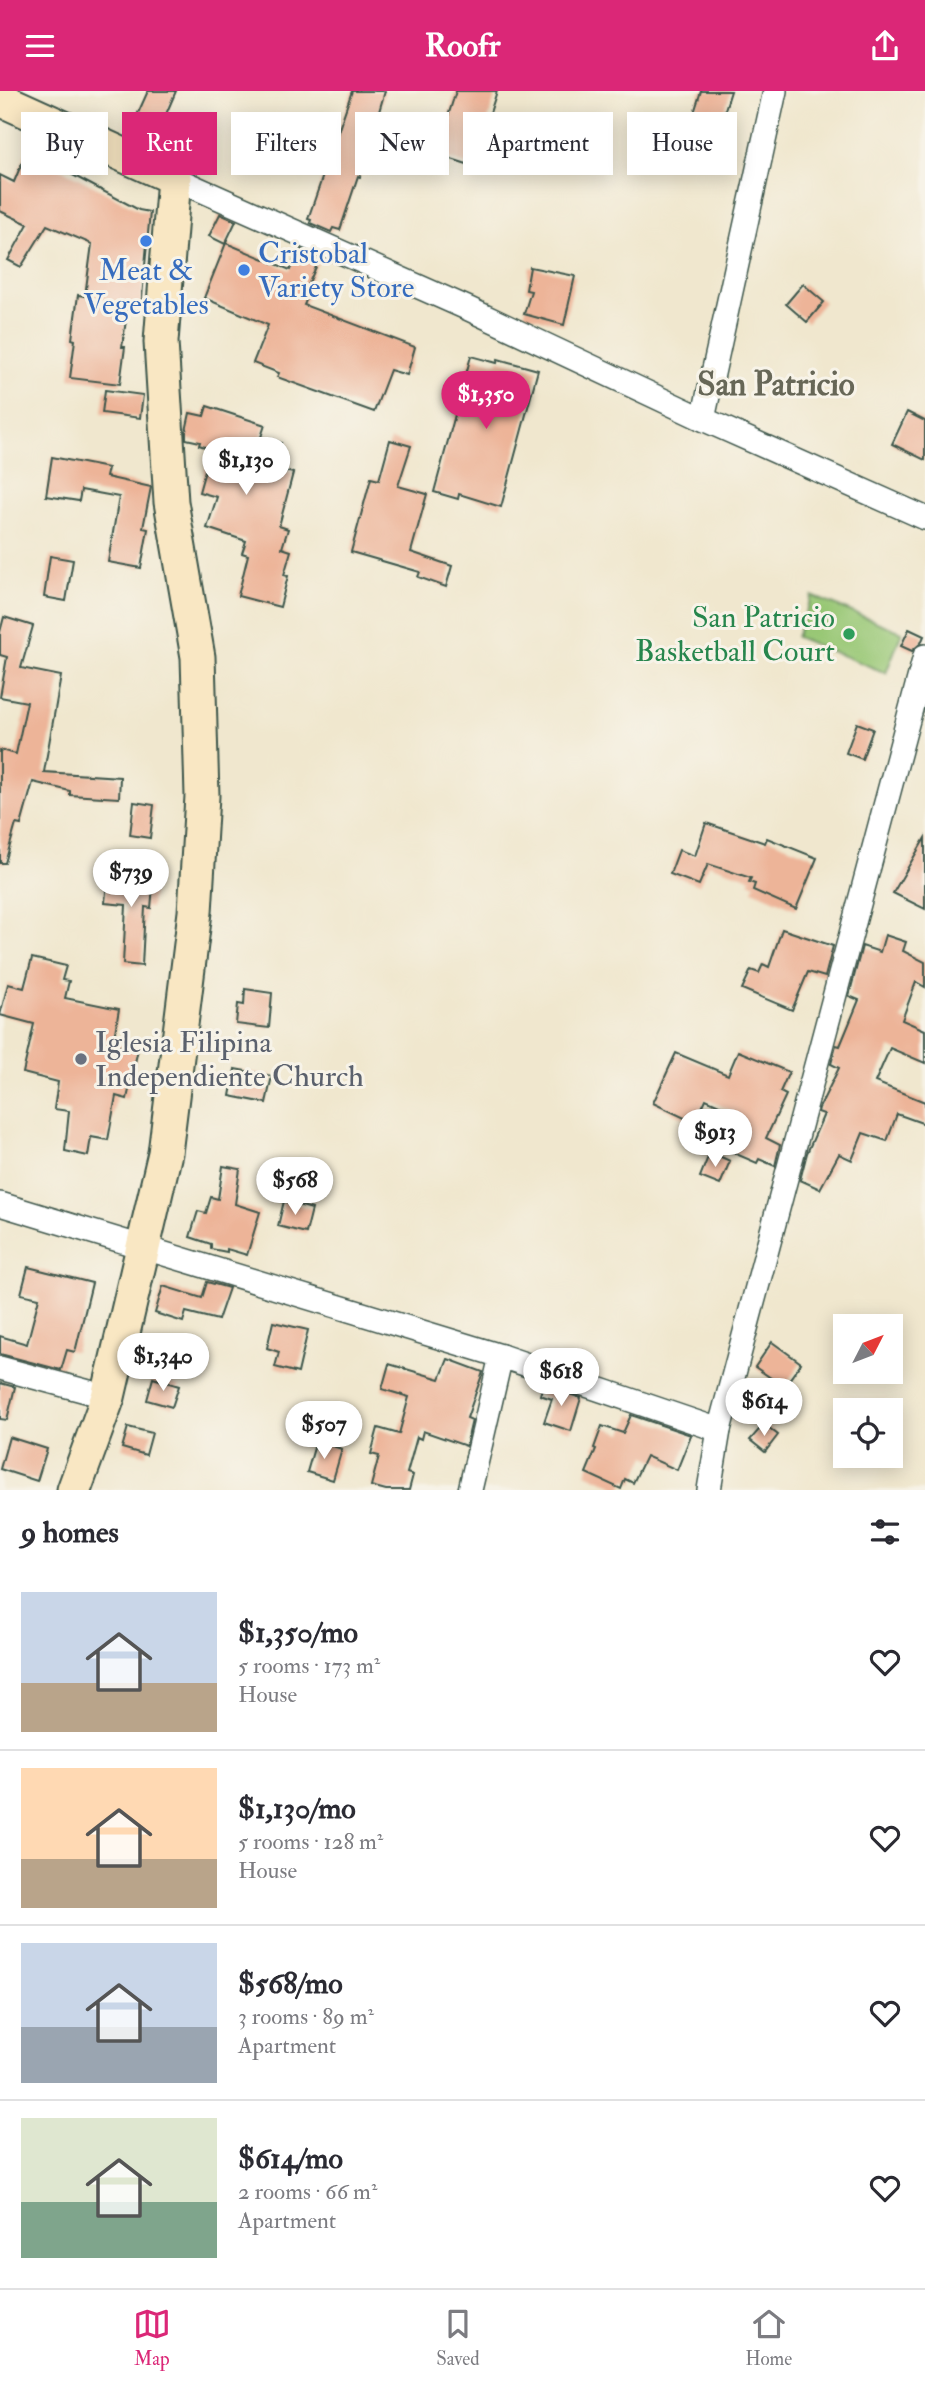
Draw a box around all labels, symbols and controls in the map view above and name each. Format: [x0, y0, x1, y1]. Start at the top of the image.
text: Roofr [425, 26, 500, 66]
icon: menu [21, 27, 59, 65]
icon: share [866, 27, 904, 65]
chip: Buy [21, 112, 108, 175]
chip: Rent [122, 112, 217, 175]
chip: Filters [231, 112, 341, 175]
chip: New [355, 112, 449, 175]
chip: Apartment [463, 112, 613, 175]
chip: House [627, 112, 737, 175]
marker: Meat & Vegetables [138, 233, 154, 249]
place label: Cristobal Variety Store [258, 235, 414, 306]
place label: Meat & Vegetables [83, 252, 209, 323]
marker: Cristobal Variety Store [236, 262, 252, 278]
district label: San Patricio [697, 364, 855, 405]
pin: $1,350 [429, 371, 543, 431]
text: $1,350 [457, 379, 515, 408]
pin: $1,130 [189, 437, 303, 497]
text: $1,130 [218, 445, 274, 474]
place label: San Patricio Basketball Court [635, 599, 835, 670]
marker: San Patricio Basketball Court [841, 626, 857, 642]
pin: $739 [90, 849, 172, 909]
text: $739 [109, 857, 153, 886]
place label: Iglesia Filipina Independiente Church [95, 1024, 364, 1095]
marker: Iglesia Filipina Independiente Church [73, 1051, 89, 1067]
pin: $913 [674, 1109, 756, 1169]
text: $913 [694, 1117, 736, 1146]
pin: $568 [254, 1157, 336, 1217]
text: $568 [272, 1165, 318, 1194]
north arrow [833, 1314, 903, 1384]
map controls [833, 1314, 903, 1468]
pin: $1,340 [106, 1333, 220, 1393]
text: $1,340 [133, 1341, 193, 1370]
pin: $618 [520, 1349, 602, 1408]
text: $618 [539, 1356, 583, 1385]
pin: $614 [723, 1379, 805, 1438]
text: $614 [741, 1386, 787, 1415]
button: locate [833, 1398, 903, 1468]
pin: $507 [283, 1401, 365, 1461]
text: $507 [301, 1409, 347, 1438]
icon: filters [866, 1513, 904, 1551]
text: 9 homes [21, 1514, 119, 1551]
text: $1,350/mo [238, 1614, 358, 1651]
icon: home [77, 1620, 161, 1704]
icon: heart [866, 1643, 904, 1681]
text: 5 rooms · 173 m² [238, 1651, 380, 1680]
text: House [238, 1680, 297, 1709]
text: $1,130/mo [238, 1790, 356, 1827]
icon: home [77, 1796, 161, 1880]
icon: heart [866, 1819, 904, 1857]
text: 5 rooms · 128 m² [238, 1827, 383, 1856]
text: House [238, 1856, 297, 1885]
text: $568/mo [238, 1965, 343, 2002]
icon: home [77, 1971, 161, 2055]
icon: heart [866, 1994, 904, 2032]
text: 3 rooms · 89 m² [238, 2002, 374, 2031]
text: Apartment [238, 2031, 336, 2060]
text: $614/mo [238, 2140, 343, 2177]
icon: home [77, 2146, 161, 2230]
icon: heart [866, 2169, 904, 2207]
text: 2 rooms · 66 m² [238, 2177, 377, 2206]
text: Apartment [238, 2206, 336, 2235]
tab: Map [133, 2305, 171, 2371]
tab: Saved [436, 2305, 480, 2371]
tab: Home [745, 2305, 792, 2371]

